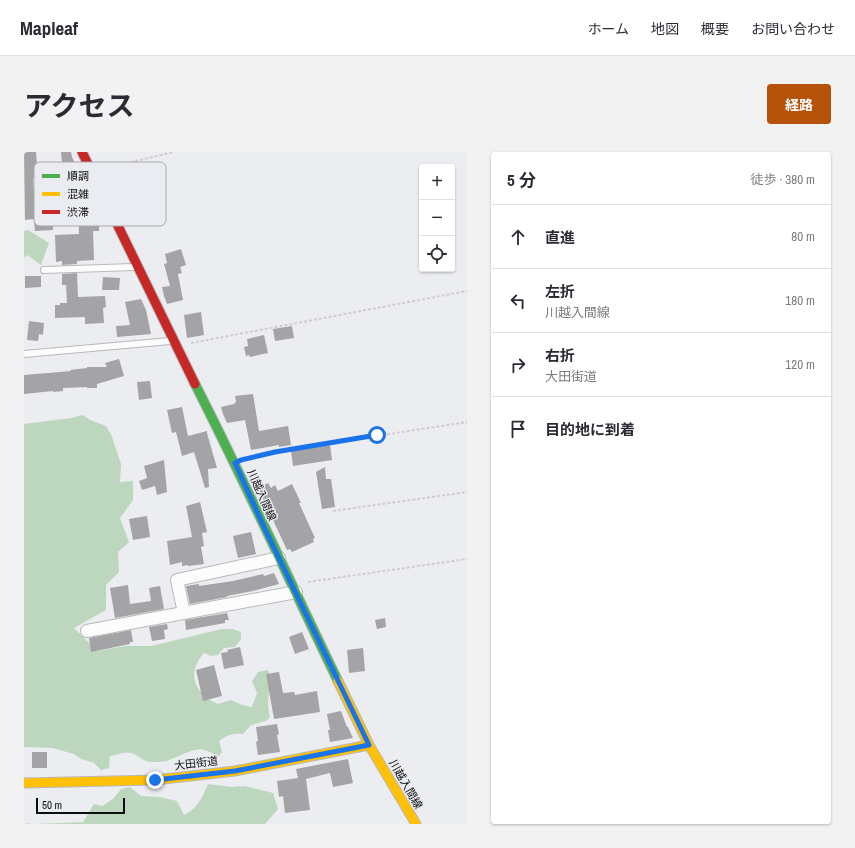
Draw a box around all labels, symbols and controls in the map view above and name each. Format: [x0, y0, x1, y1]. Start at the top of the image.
text: Mapleaf [20, 15, 78, 41]
text: ホーム [587, 20, 629, 38]
text: 地図 [651, 20, 679, 38]
text: 概要 [701, 20, 729, 38]
text: お問い合わせ [751, 20, 835, 38]
button: 経路 [767, 84, 831, 124]
text: アクセス [24, 87, 135, 125]
legend [34, 162, 166, 226]
map controls [419, 164, 455, 272]
button: + [419, 164, 455, 200]
text: 5 分 [507, 168, 536, 191]
text: 順調 [67, 169, 89, 183]
text: 徒歩 · 380 m [750, 171, 815, 188]
text: 混雑 [67, 187, 89, 201]
button: − [419, 200, 455, 236]
text: 渋滞 [67, 205, 89, 219]
icon: ahead [507, 226, 529, 248]
text: 直進 [545, 227, 575, 248]
text: 80 m [791, 228, 815, 245]
button: locate [419, 236, 455, 272]
text: 左折 [545, 281, 575, 302]
icon: left [507, 290, 529, 312]
text: 180 m [785, 292, 815, 309]
text: 川越入間線 [545, 304, 610, 321]
text: 右折 [545, 345, 575, 366]
icon: right [507, 354, 529, 376]
text: 120 m [785, 356, 815, 373]
text: 大田街道 [545, 368, 597, 385]
icon: arrive [507, 418, 529, 440]
text: 目的地に到着 [545, 419, 635, 440]
route start [368, 426, 386, 444]
street label: 川越入間線 [244, 467, 280, 523]
street label: 大田街道 [173, 753, 219, 773]
street label: 川越入間線 [386, 757, 426, 811]
route end [146, 771, 164, 789]
scale bar [36, 796, 125, 815]
text: 50 m [42, 798, 62, 812]

